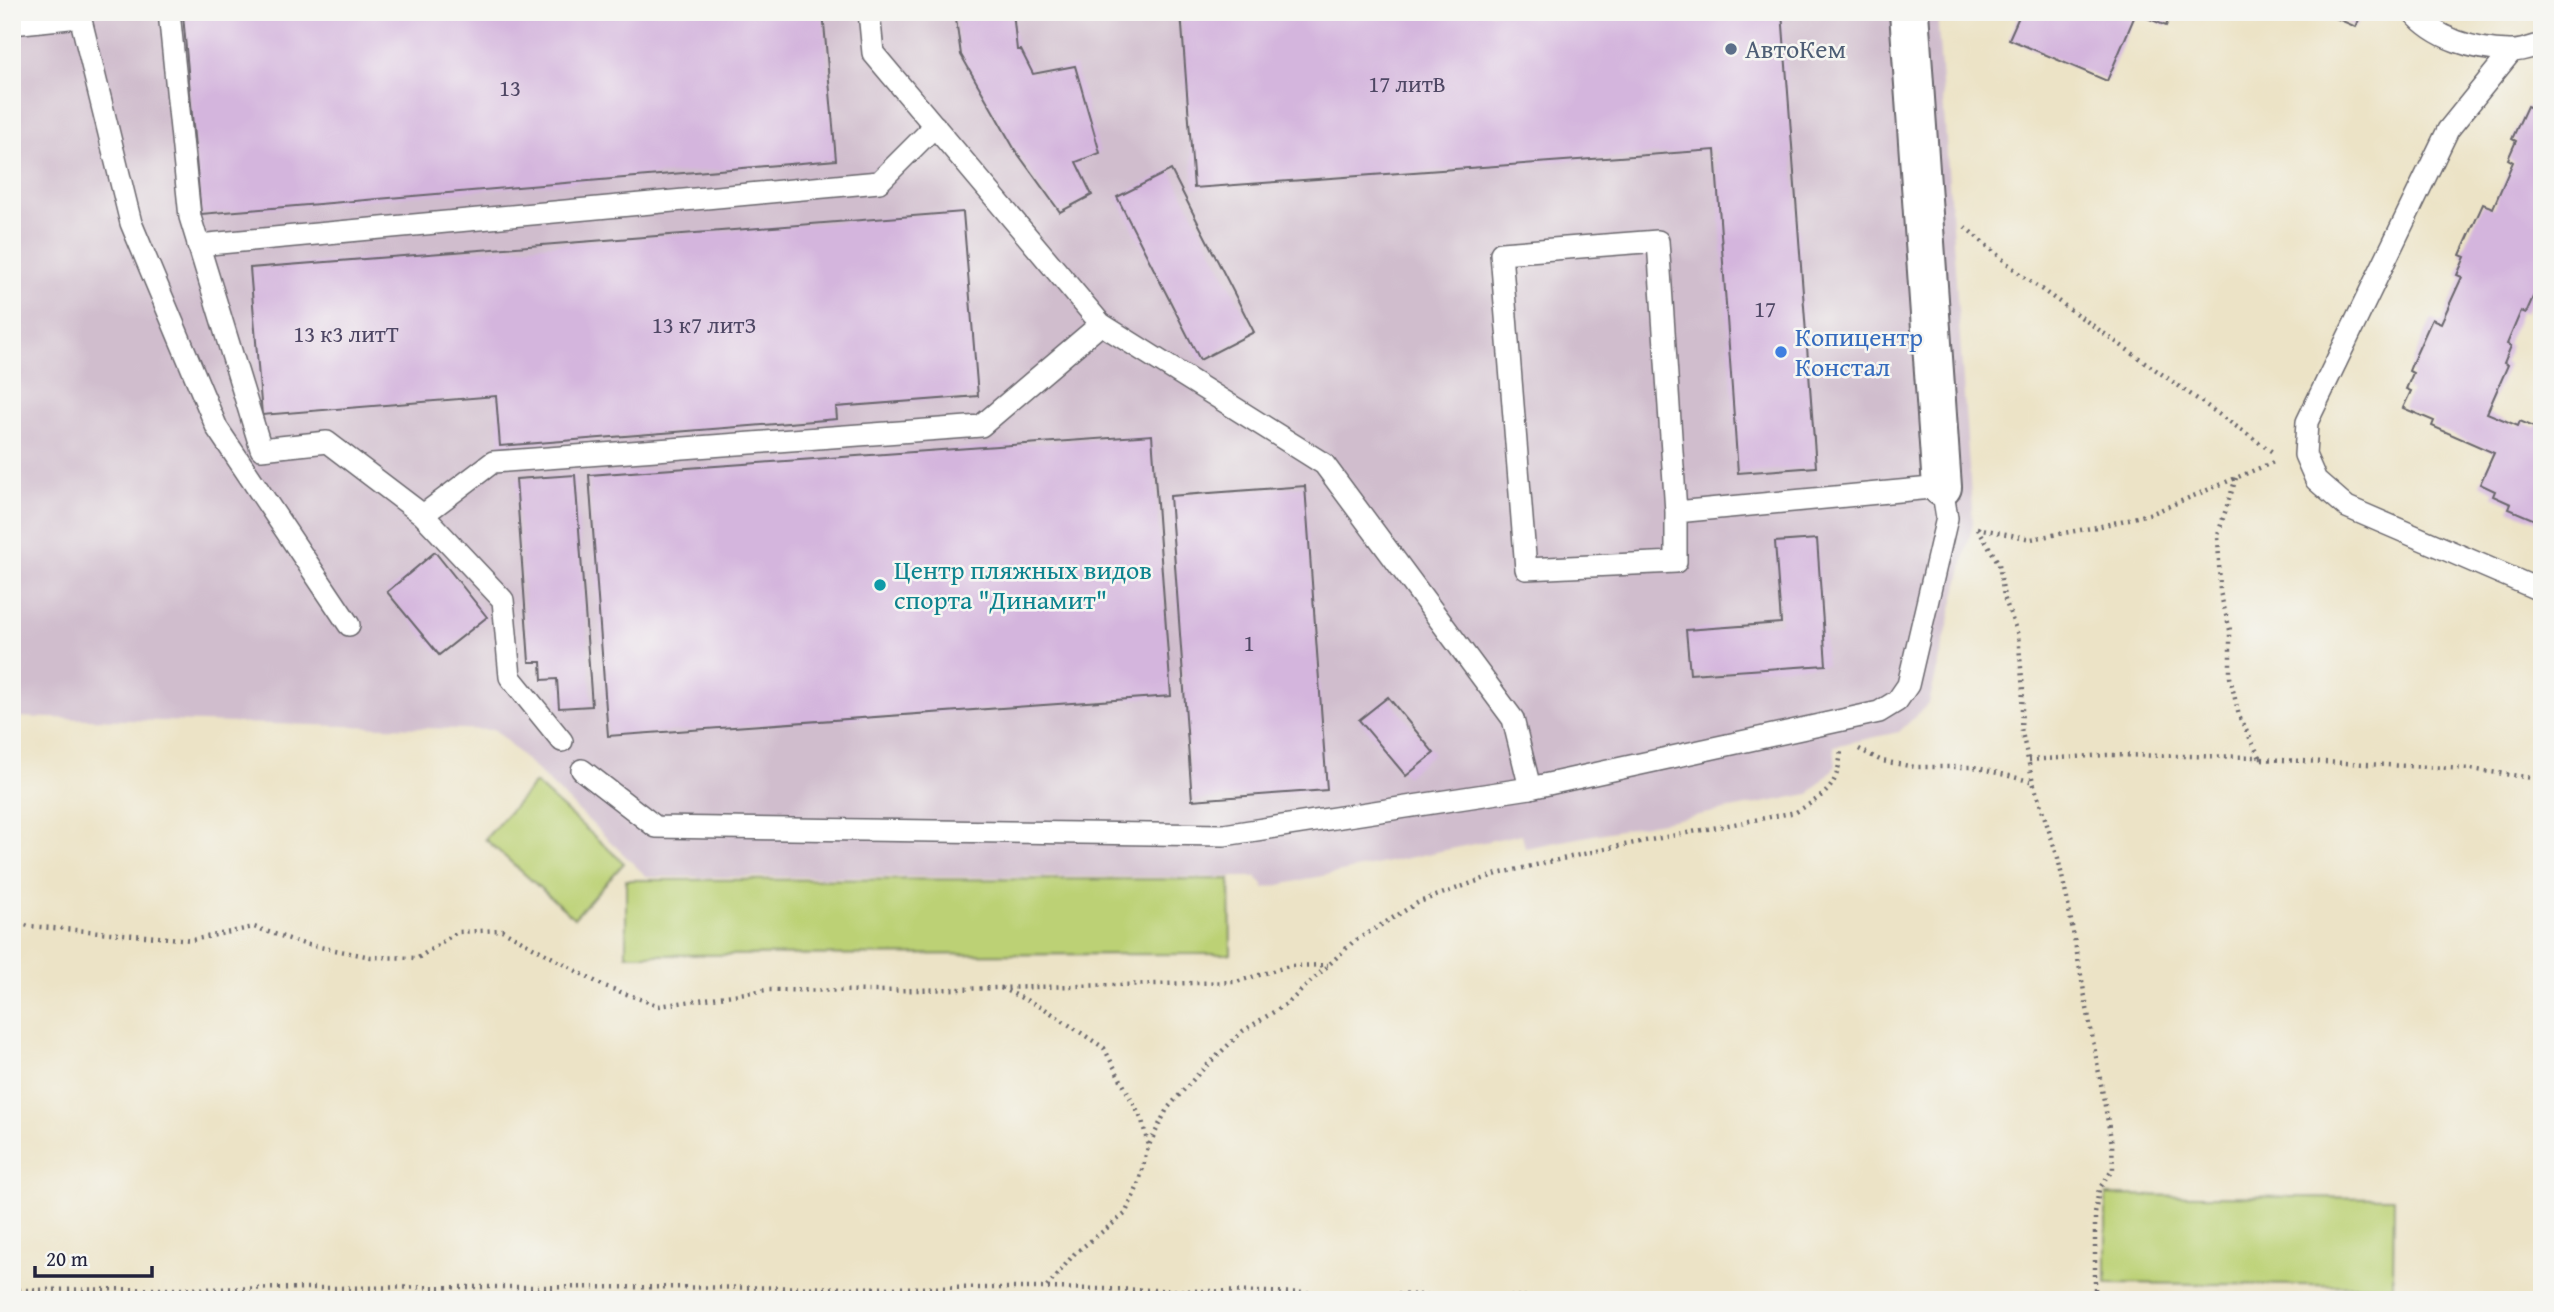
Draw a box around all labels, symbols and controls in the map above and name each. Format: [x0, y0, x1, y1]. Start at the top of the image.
place label: АвтоКем [1745, 29, 1846, 68]
marker: АвтоКем [1723, 41, 1739, 57]
house number: 17 литВ [1368, 67, 1446, 100]
house number: 13 [499, 71, 521, 104]
house number: 17 [1754, 292, 1776, 325]
house number: 13 к7 литЗ [652, 308, 756, 341]
house number: 13 к3 литТ [293, 317, 399, 350]
place label: Копицентр Констал [1795, 317, 1923, 386]
marker: Копицентр Констал [1773, 344, 1789, 360]
place label: Центр пляжных видов спорта "Динамит" [894, 550, 1152, 619]
marker: Центр пляжных видов спорта "Динамит" [872, 577, 888, 593]
house number: 1 [1243, 626, 1255, 659]
scale bar [35, 1235, 152, 1279]
text: 20 m [46, 1243, 88, 1274]

